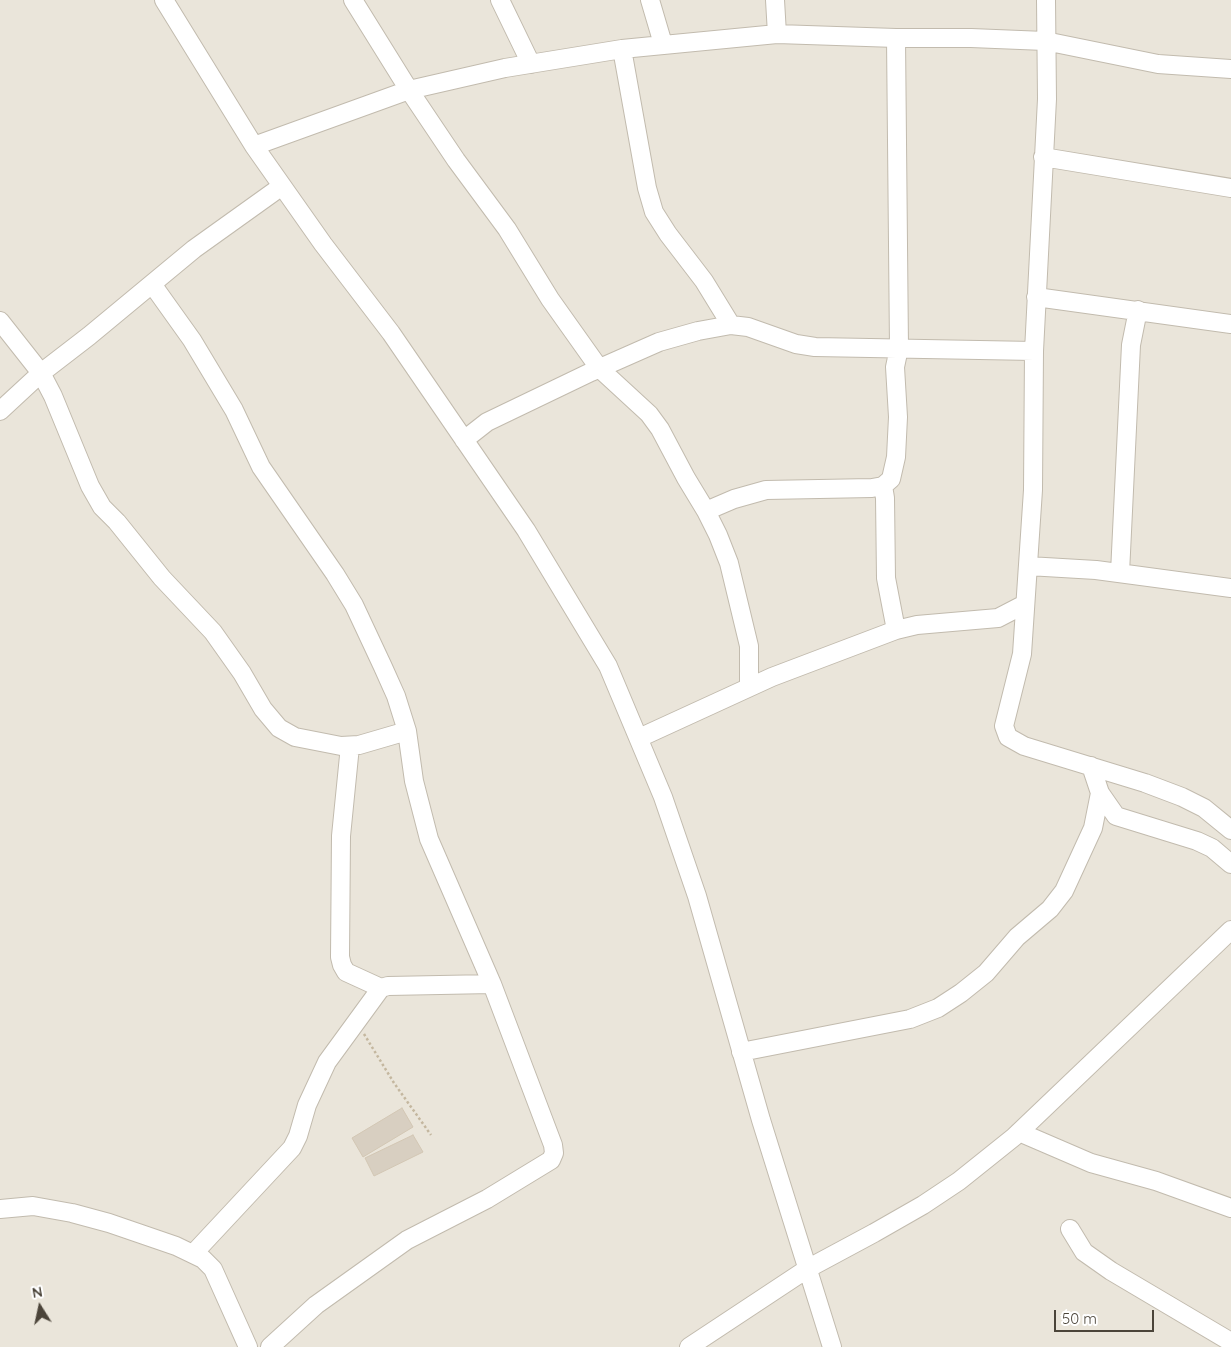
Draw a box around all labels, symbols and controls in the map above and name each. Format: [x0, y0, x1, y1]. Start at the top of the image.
north arrow [15, 1282, 65, 1332]
text: N [31, 1282, 44, 1302]
scale bar [1056, 1300, 1156, 1332]
text: 50 m [1062, 1309, 1097, 1328]

